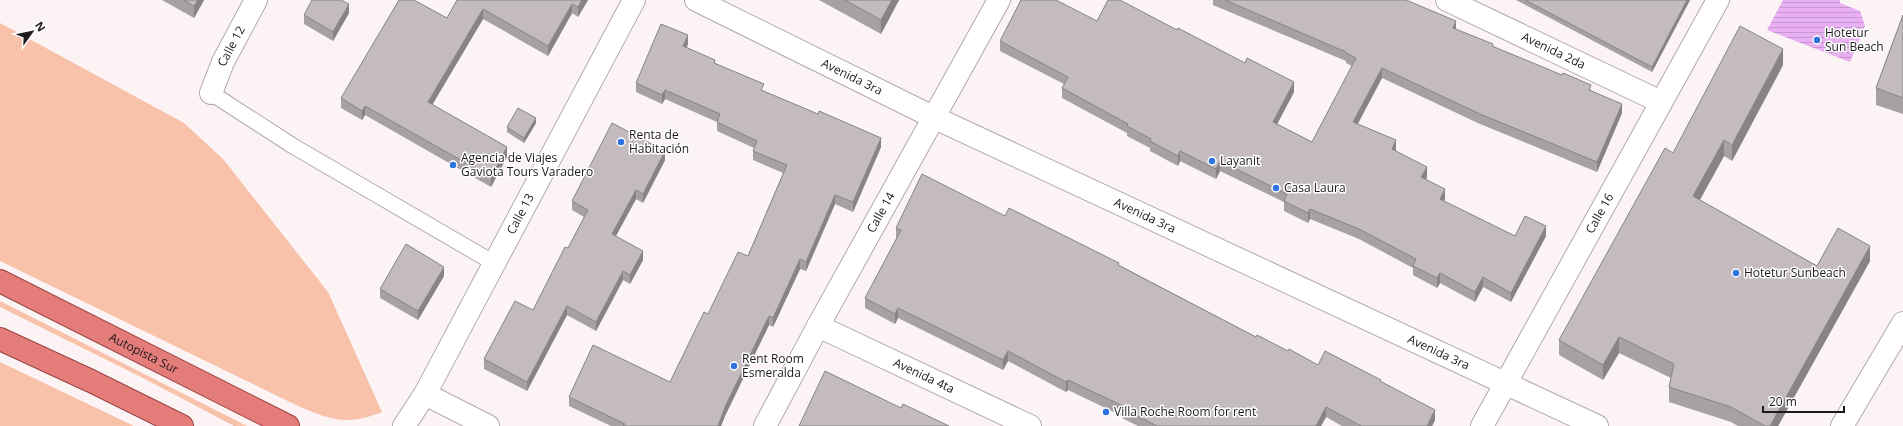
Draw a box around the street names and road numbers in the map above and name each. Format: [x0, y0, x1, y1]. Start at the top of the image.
street label: Calle 12 [213, 23, 249, 69]
street label: Avenida 2da [1519, 28, 1588, 73]
street label: Avenida 3ra [819, 54, 886, 99]
street label: Calle 14 [862, 189, 899, 236]
street label: Calle 13 [502, 190, 538, 237]
street label: Calle 16 [1581, 190, 1617, 237]
street label: Avenida 3ra [1111, 193, 1179, 237]
street label: Autopista Sur [106, 328, 182, 378]
street label: Avenida 3ra [1405, 330, 1472, 374]
street label: Avenida 4ta [891, 354, 957, 397]

